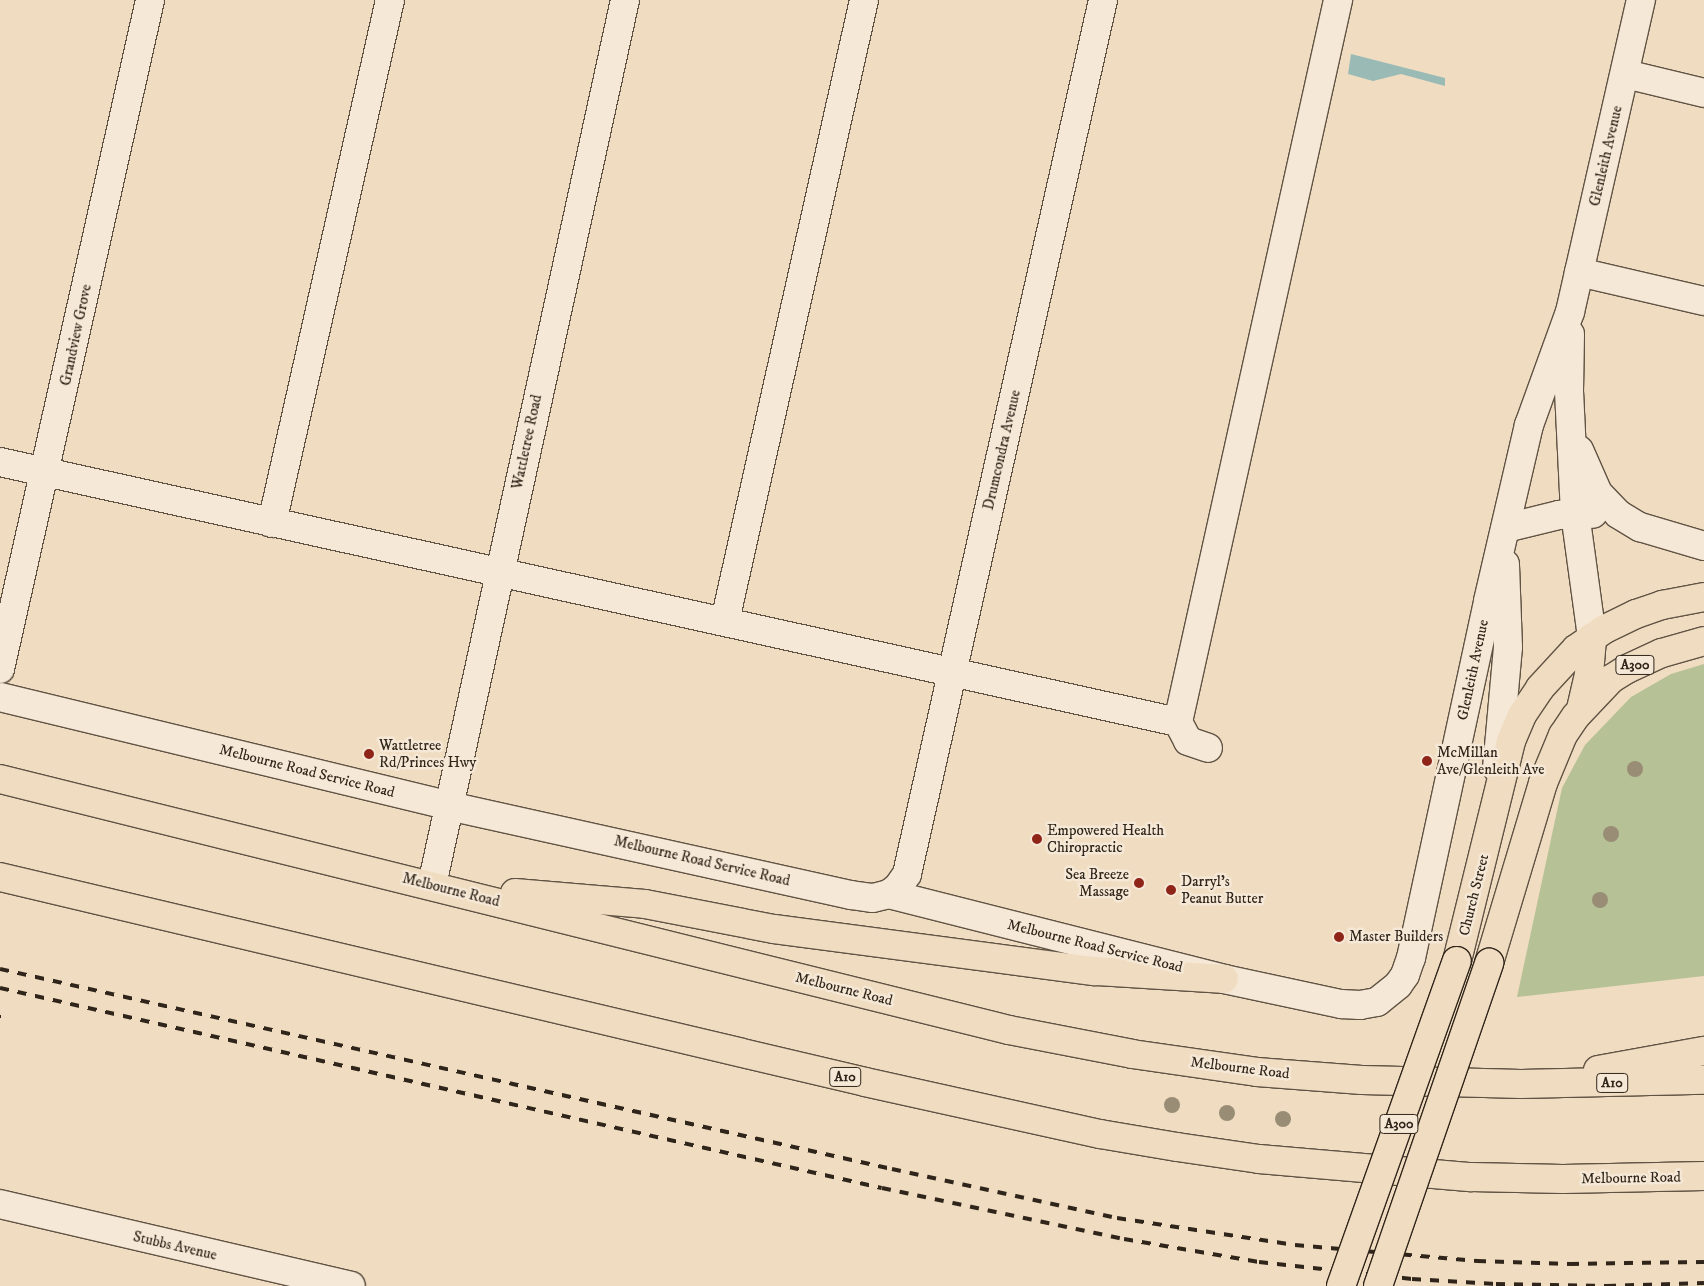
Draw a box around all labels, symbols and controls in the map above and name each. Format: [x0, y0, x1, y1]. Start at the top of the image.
street label: Glenleith Avenue [1586, 104, 1626, 208]
street label: Grandview Grove [56, 283, 96, 387]
street label: Drumcondra Avenue [979, 388, 1025, 512]
street label: Wattletree Road [508, 393, 546, 491]
street label: Glenleith Avenue [1454, 618, 1492, 722]
road number: A300 [1615, 654, 1655, 676]
place label: Wattletree Rd/Princes Hwy [379, 736, 476, 771]
street label: Melbourne Road Service Road [217, 740, 397, 802]
place label: McMillan Ave/Glenleith Ave [1437, 743, 1544, 778]
marker: Wattletree Rd/Princes Hwy [363, 748, 375, 760]
marker: McMillan Ave/Glenleith Ave [1421, 755, 1433, 767]
place label: Empowered Health Chiropractic [1047, 821, 1164, 856]
street label: Melbourne Road Service Road [612, 832, 792, 890]
marker: Empowered Health Chiropractic [1031, 833, 1043, 845]
street label: Church Street [1455, 852, 1493, 938]
place label: Sea Breeze Massage [1065, 865, 1129, 900]
street label: Melbourne Road [400, 869, 502, 911]
place label: Darryl's Peanut Butter [1181, 872, 1263, 907]
marker: Sea Breeze Massage [1133, 877, 1145, 889]
marker: Darryl's Peanut Butter [1165, 884, 1177, 896]
street label: Melbourne Road Service Road [1005, 915, 1185, 977]
place label: Master Builders [1349, 928, 1443, 946]
marker: Master Builders [1333, 931, 1345, 943]
street label: Melbourne Road [793, 968, 895, 1010]
street label: Melbourne Road [1189, 1053, 1291, 1083]
road number: A10 [829, 1066, 861, 1088]
road number: A10 [1596, 1072, 1628, 1094]
road number: A300 [1379, 1112, 1419, 1136]
street label: Melbourne Road [1581, 1168, 1681, 1188]
street label: Stubbs Avenue [131, 1228, 219, 1264]

